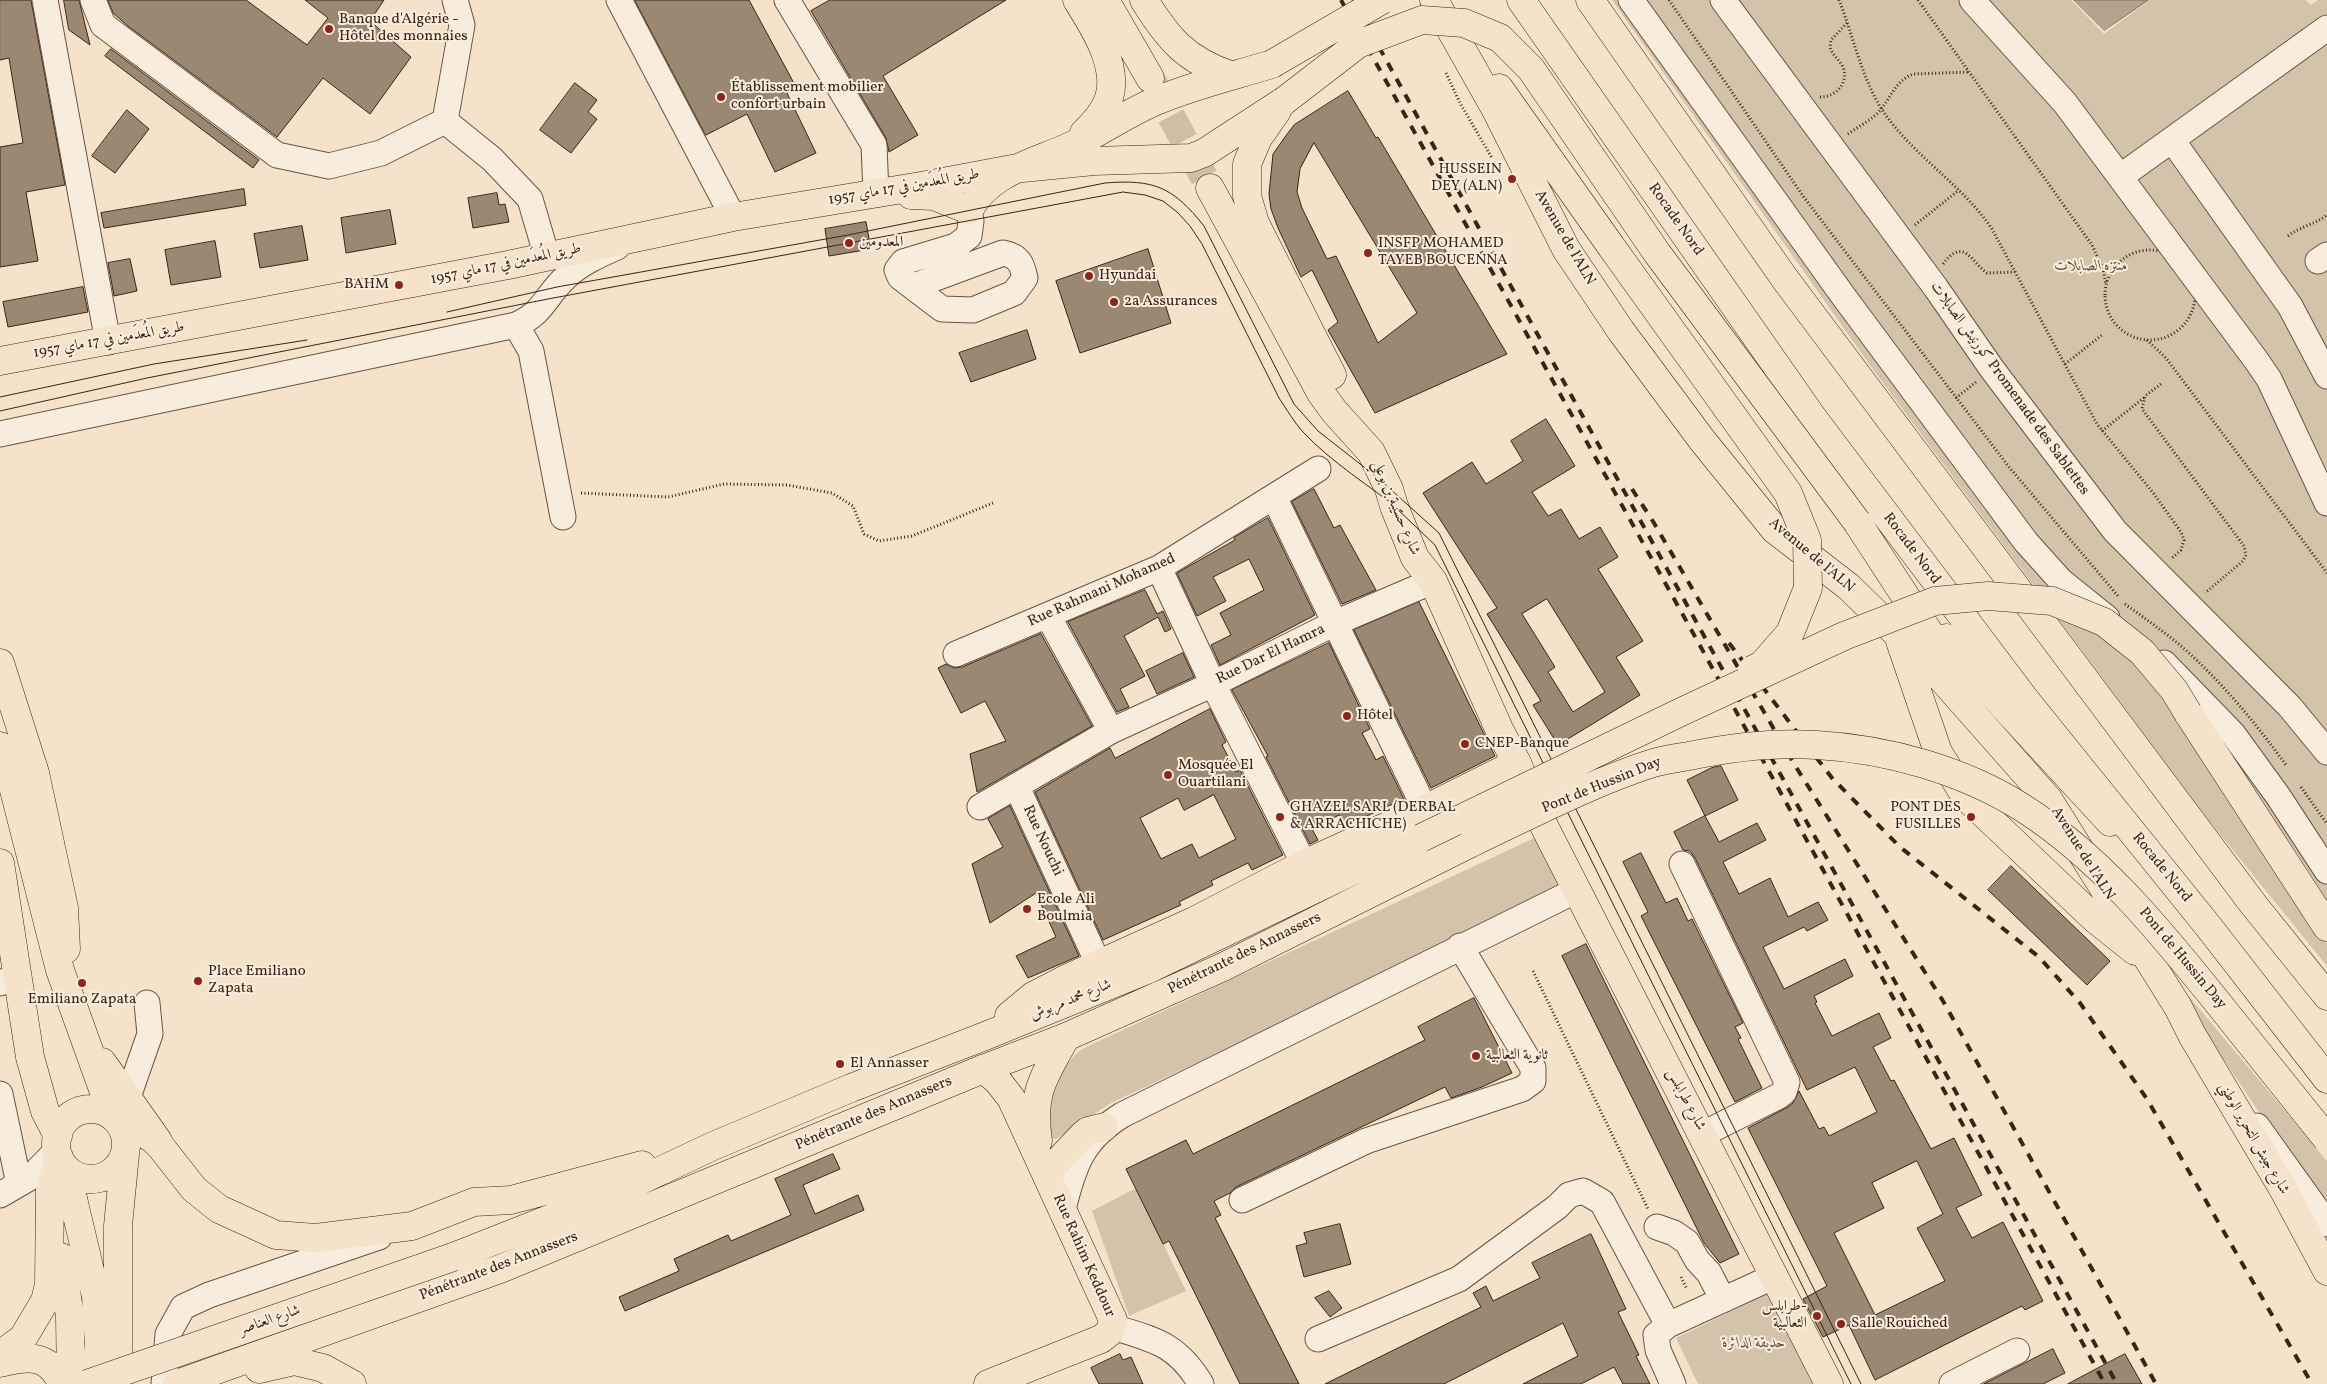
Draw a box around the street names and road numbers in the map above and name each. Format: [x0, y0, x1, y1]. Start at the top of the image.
street label: طريق المُعدَمين في 17 ماي 1957 [827, 166, 981, 210]
street label: Rocade Nord [1643, 180, 1707, 260]
street label: Avenue de l'ALN [1530, 187, 1598, 289]
street label: طريق المُعدَمين في 17 ماي 1957 [429, 240, 583, 290]
street label: كورنيش الصابلات Promenade des Sablettes [1926, 279, 2092, 499]
street label: طريق المُعدَمين في 17 ماي 1957 [32, 319, 186, 363]
street label: شارع حسيبة بن بوعلي [1367, 458, 1423, 558]
street label: Rocade Nord [1878, 510, 1944, 588]
street label: Avenue de l'ALN [1764, 515, 1858, 597]
street label: Rue Rahmani Mohamed [1026, 550, 1178, 632]
street label: Rue Dar El Hamra [1214, 621, 1328, 689]
street label: Pont de Hussin Day [1540, 754, 1664, 818]
street label: Rue Nouchi [1018, 803, 1066, 879]
street label: Avenue de l'ALN [2046, 804, 2118, 904]
street label: Rocade Nord [2127, 829, 2195, 907]
street label: Pont de Hussin Day [2134, 904, 2230, 1014]
street label: Pénétrante des Annassers [1165, 909, 1325, 999]
street label: شارع محمد مربوش [1027, 976, 1115, 1026]
street label: شارع طرابلس [1661, 1066, 1709, 1134]
street label: Pénétrante des Annassers [793, 1073, 955, 1155]
street label: شارع جيش التحرير الوطني [2214, 1080, 2292, 1198]
street label: Rue Rahim Keddour [1048, 1192, 1118, 1320]
street label: Pénétrante des Annassers [417, 1228, 581, 1306]
street label: شارع العناصر [237, 1302, 303, 1340]

